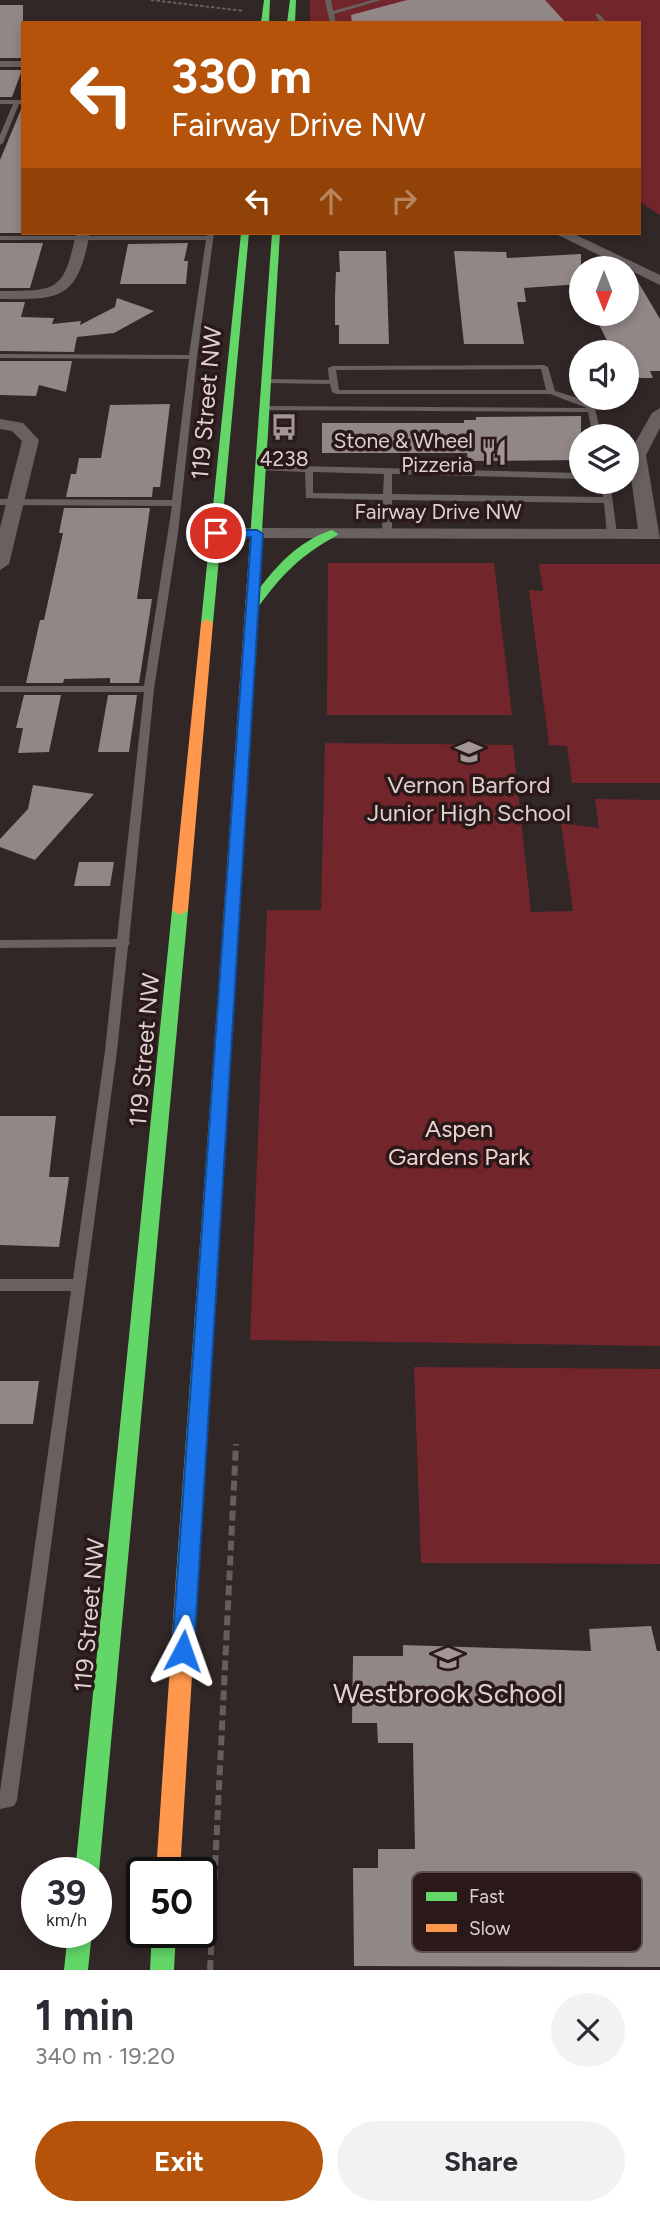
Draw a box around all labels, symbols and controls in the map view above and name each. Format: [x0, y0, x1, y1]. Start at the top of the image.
text: 330 m [171, 46, 312, 105]
icon: left [56, 49, 147, 140]
text: Fairway Drive NW [171, 106, 426, 144]
icon: left [239, 182, 277, 220]
icon: ahead [312, 182, 350, 220]
icon: right [385, 182, 423, 220]
north arrow [569, 256, 639, 326]
map controls [569, 256, 639, 494]
street label: 119 Street NW [185, 325, 227, 481]
button: sound [569, 340, 639, 410]
bus stop icon: 4238 [269, 412, 299, 442]
button: layers [569, 424, 639, 494]
place label: Stone & Wheel Pizzeria [334, 428, 473, 477]
restaurant icon: Stone & Wheel Pizzeria [479, 437, 509, 467]
place label: 4238 [259, 446, 309, 471]
street label: Fairway Drive NW [354, 499, 522, 524]
pin [186, 503, 246, 563]
icon: arrive [197, 514, 235, 552]
school or university icon: Vernon Barford Junior High School [454, 737, 484, 767]
place label: Vernon Barford Junior High School [367, 770, 571, 827]
street label: 119 Street NW [123, 972, 165, 1128]
park label: Aspen Gardens Park [388, 1114, 530, 1171]
street label: 119 Street NW [68, 1537, 110, 1693]
position arrow [146, 1614, 220, 1688]
school or university icon: Westbrook School [433, 1643, 463, 1673]
place label: Westbrook School [333, 1676, 563, 1710]
speed limit sign: 50 [126, 1857, 217, 1948]
text: 39 [47, 1872, 86, 1914]
legend [412, 1872, 642, 1952]
text: Fast [469, 1885, 505, 1908]
text: km/h [46, 1909, 87, 1931]
text: Slow [469, 1917, 511, 1940]
text: 1 min [35, 1990, 134, 2041]
button: close [551, 1993, 625, 2067]
text: 340 m · 19:20 [35, 2042, 175, 2070]
button: Exit [35, 2121, 323, 2201]
button: Share [337, 2121, 625, 2201]

